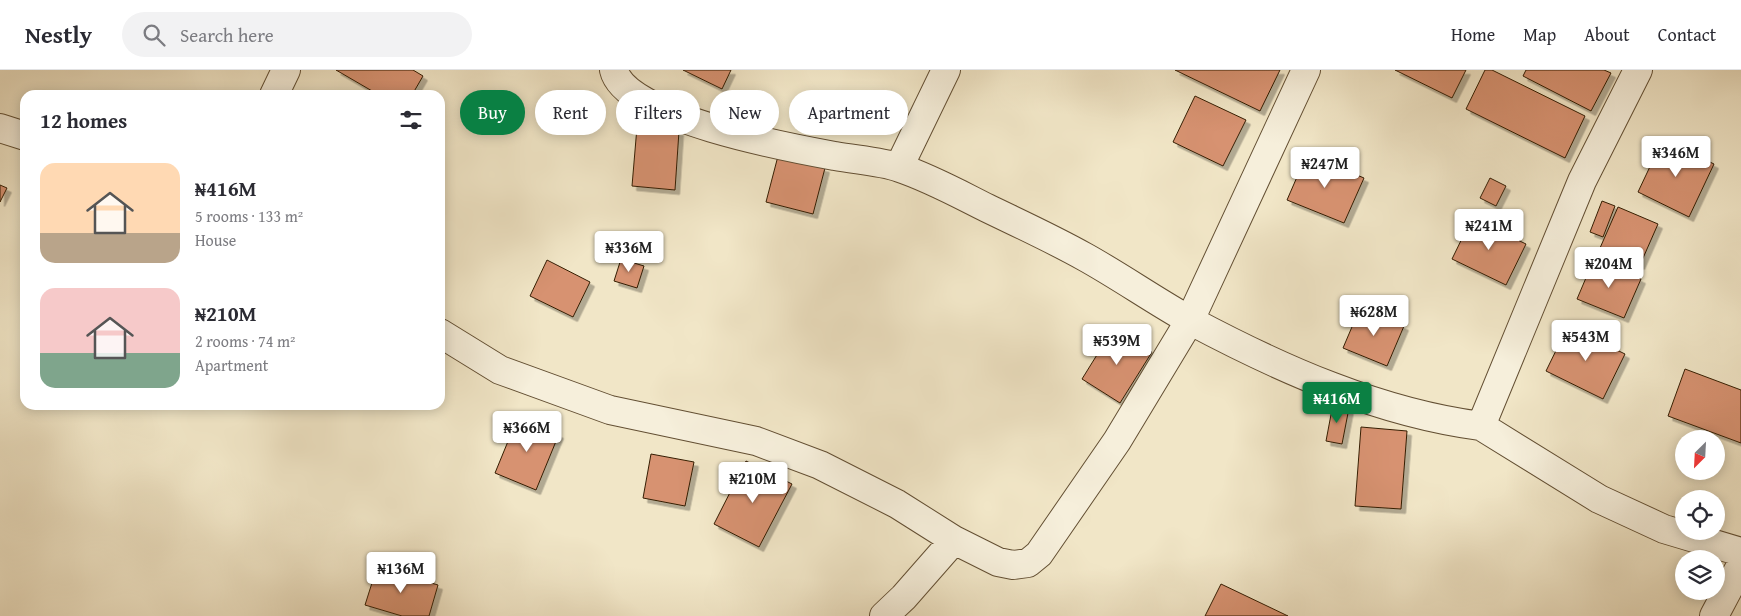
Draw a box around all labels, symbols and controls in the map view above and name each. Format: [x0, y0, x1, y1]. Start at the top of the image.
search box [122, 12, 472, 57]
text: Nestly [25, 17, 92, 52]
icon: search [140, 21, 168, 49]
text: Search here [180, 21, 274, 49]
text: Home [1451, 21, 1495, 48]
text: Map [1523, 21, 1556, 48]
text: About [1584, 21, 1630, 48]
text: Contact [1658, 21, 1716, 48]
chip: Buy [460, 90, 525, 135]
chip: Rent [535, 90, 606, 135]
chip: Filters [616, 90, 700, 135]
chip: New [710, 90, 779, 135]
chip: Apartment [789, 90, 908, 135]
text: 12 homes [40, 105, 127, 136]
icon: filters [397, 106, 425, 134]
pin: ₦346M [1641, 136, 1711, 178]
text: ₦346M [1653, 140, 1699, 164]
pin: ₦247M [1290, 146, 1360, 189]
text: ₦247M [1302, 151, 1348, 175]
text: ₦416M [195, 173, 257, 204]
icon: home [80, 183, 140, 243]
text: 5 rooms · 133 m² [195, 204, 303, 228]
pin: ₦241M [1454, 208, 1524, 251]
text: ₦241M [1466, 213, 1512, 237]
text: House [195, 228, 236, 252]
pin: ₦336M [594, 230, 664, 273]
text: ₦336M [606, 235, 652, 259]
pin: ₦204M [1574, 246, 1644, 289]
text: ₦204M [1586, 251, 1632, 275]
pin: ₦628M [1339, 294, 1409, 337]
text: ₦210M [195, 298, 257, 329]
text: ₦628M [1351, 299, 1397, 323]
icon: home [80, 308, 140, 368]
pin: ₦543M [1551, 320, 1621, 362]
pin: ₦539M [1082, 324, 1152, 366]
text: ₦543M [1563, 324, 1609, 348]
text: ₦539M [1094, 328, 1140, 352]
text: 2 rooms · 74 m² [195, 329, 295, 353]
text: Apartment [195, 353, 268, 377]
pin: ₦416M [1302, 382, 1372, 424]
text: ₦416M [1314, 386, 1360, 410]
pin: ₦366M [492, 410, 562, 453]
text: ₦366M [504, 415, 550, 439]
north arrow [1675, 430, 1725, 480]
map controls [1675, 430, 1725, 600]
pin: ₦210M [718, 462, 788, 504]
text: ₦210M [730, 466, 776, 490]
button: locate [1675, 490, 1725, 540]
button: layers [1675, 550, 1725, 600]
pin: ₦136M [366, 552, 436, 594]
text: ₦136M [378, 556, 424, 580]

